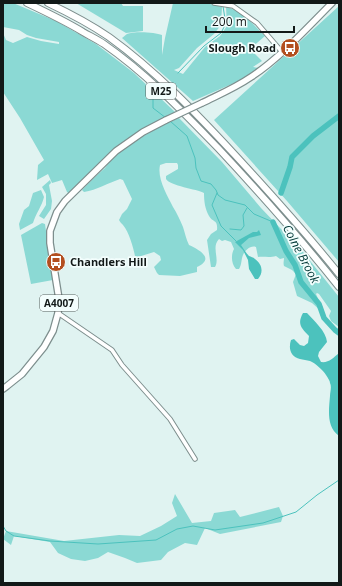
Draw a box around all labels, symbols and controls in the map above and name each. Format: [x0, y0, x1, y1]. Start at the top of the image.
scale bar [206, 8, 294, 34]
text: 200 m [212, 13, 247, 30]
bus stop icon: Slough Road [279, 37, 301, 59]
place label: Slough Road [209, 40, 276, 55]
road number: M25 [146, 83, 176, 99]
water label: Colne Brook [279, 221, 325, 287]
bus stop icon: Chandlers Hill [45, 251, 67, 273]
place label: Chandlers Hill [70, 254, 147, 269]
road number: A4007 [40, 295, 78, 311]

